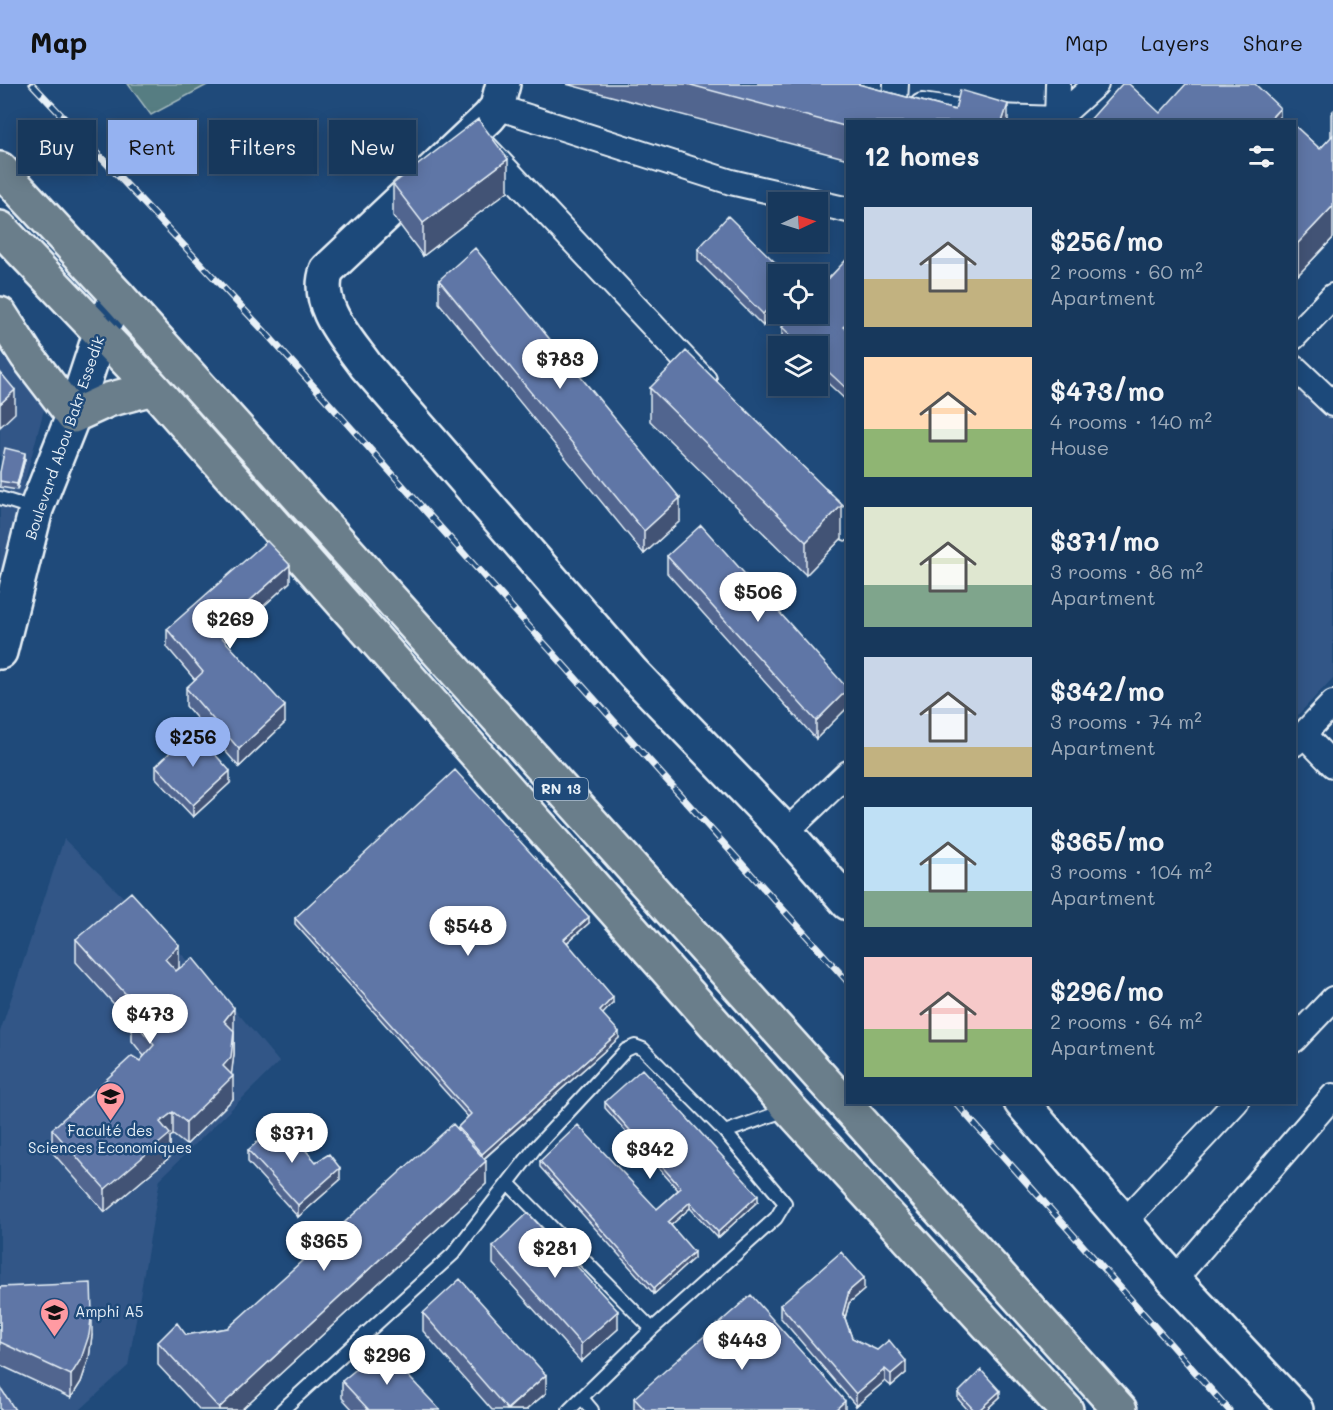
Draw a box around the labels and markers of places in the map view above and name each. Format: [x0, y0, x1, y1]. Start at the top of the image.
pin: $783 [524, 339, 596, 390]
pin: $506 [722, 572, 794, 623]
pin: $269 [194, 599, 266, 650]
pin: $256 [157, 717, 229, 768]
pin: $548 [432, 906, 504, 957]
pin: $473 [114, 994, 186, 1045]
school or university icon: Faculté des Sciences Economiques [94, 1080, 126, 1122]
pin: $371 [256, 1113, 328, 1164]
place label: Faculté des Sciences Economiques [28, 1120, 192, 1157]
pin: $342 [614, 1129, 686, 1180]
pin: $365 [288, 1221, 360, 1272]
pin: $281 [519, 1228, 591, 1279]
school or university icon: Amphi A5 [38, 1296, 70, 1338]
place label: Amphi A5 [75, 1301, 144, 1321]
pin: $443 [706, 1320, 778, 1371]
pin: $296 [351, 1335, 423, 1386]

